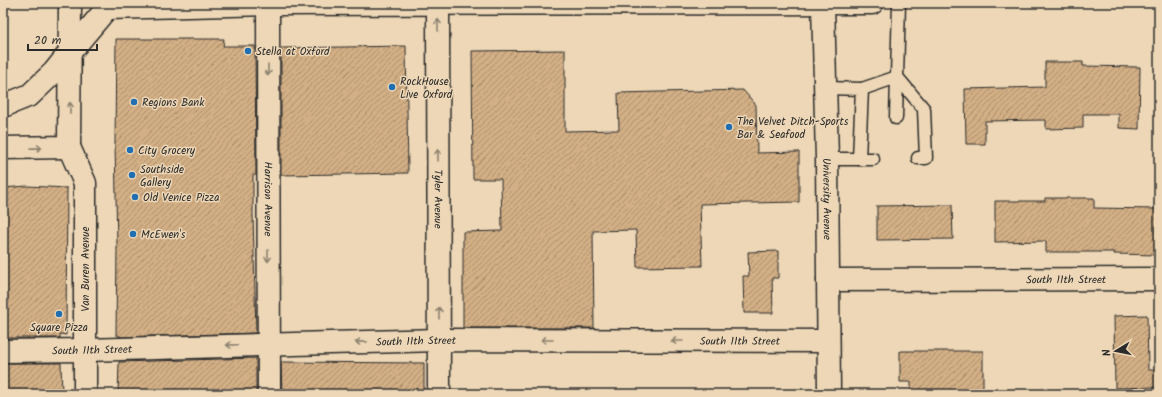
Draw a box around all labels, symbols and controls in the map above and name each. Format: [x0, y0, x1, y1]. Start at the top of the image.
one-way arrow [434, 19, 442, 32]
scale bar [28, 26, 97, 52]
text: 20 m [34, 31, 62, 50]
place label: Stella at Oxford [256, 43, 330, 61]
marker: Stella at Oxford [243, 46, 253, 56]
one-way arrow [264, 63, 272, 76]
place label: RockHouse Live Oxford [400, 73, 453, 104]
marker: RockHouse Live Oxford [387, 82, 397, 92]
place label: Regions Bank [142, 94, 205, 112]
marker: Regions Bank [129, 97, 139, 107]
one-way arrow [66, 102, 74, 115]
place label: The Velvet Ditch-Sports Bar & Seafood [737, 113, 849, 144]
marker: The Velvet Ditch-Sports Bar & Seafood [724, 122, 734, 132]
place label: City Grocery [138, 142, 196, 160]
one-way arrow [29, 144, 42, 152]
marker: City Grocery [125, 145, 135, 155]
one-way arrow [434, 149, 442, 162]
street label: University Avenue [817, 158, 836, 240]
place label: Southside Gallery [140, 161, 184, 192]
street label: Harrison Avenue [258, 162, 277, 237]
street label: Tyler Avenue [428, 169, 447, 229]
marker: Southside Gallery [127, 170, 137, 180]
place label: Old Venice Pizza [143, 189, 219, 207]
marker: Old Venice Pizza [130, 192, 140, 202]
place label: McEwen's [141, 226, 186, 244]
street label: Van Buren Avenue [77, 227, 95, 311]
marker: McEwen's [128, 229, 138, 239]
one-way arrow [264, 249, 272, 262]
street label: South 11th Street [1026, 271, 1107, 289]
one-way arrow [435, 307, 443, 320]
marker: Square Pizza [54, 309, 64, 319]
place label: Square Pizza [30, 319, 88, 337]
north arrow [1096, 331, 1136, 371]
street label: South 11th Street [376, 332, 457, 352]
street label: South 11th Street [700, 333, 781, 351]
one-way arrow [541, 336, 554, 344]
one-way arrow [671, 337, 684, 345]
one-way arrow [355, 338, 368, 346]
street label: South 11th Street [52, 341, 133, 360]
one-way arrow [226, 341, 239, 349]
text: N [1098, 348, 1117, 358]

